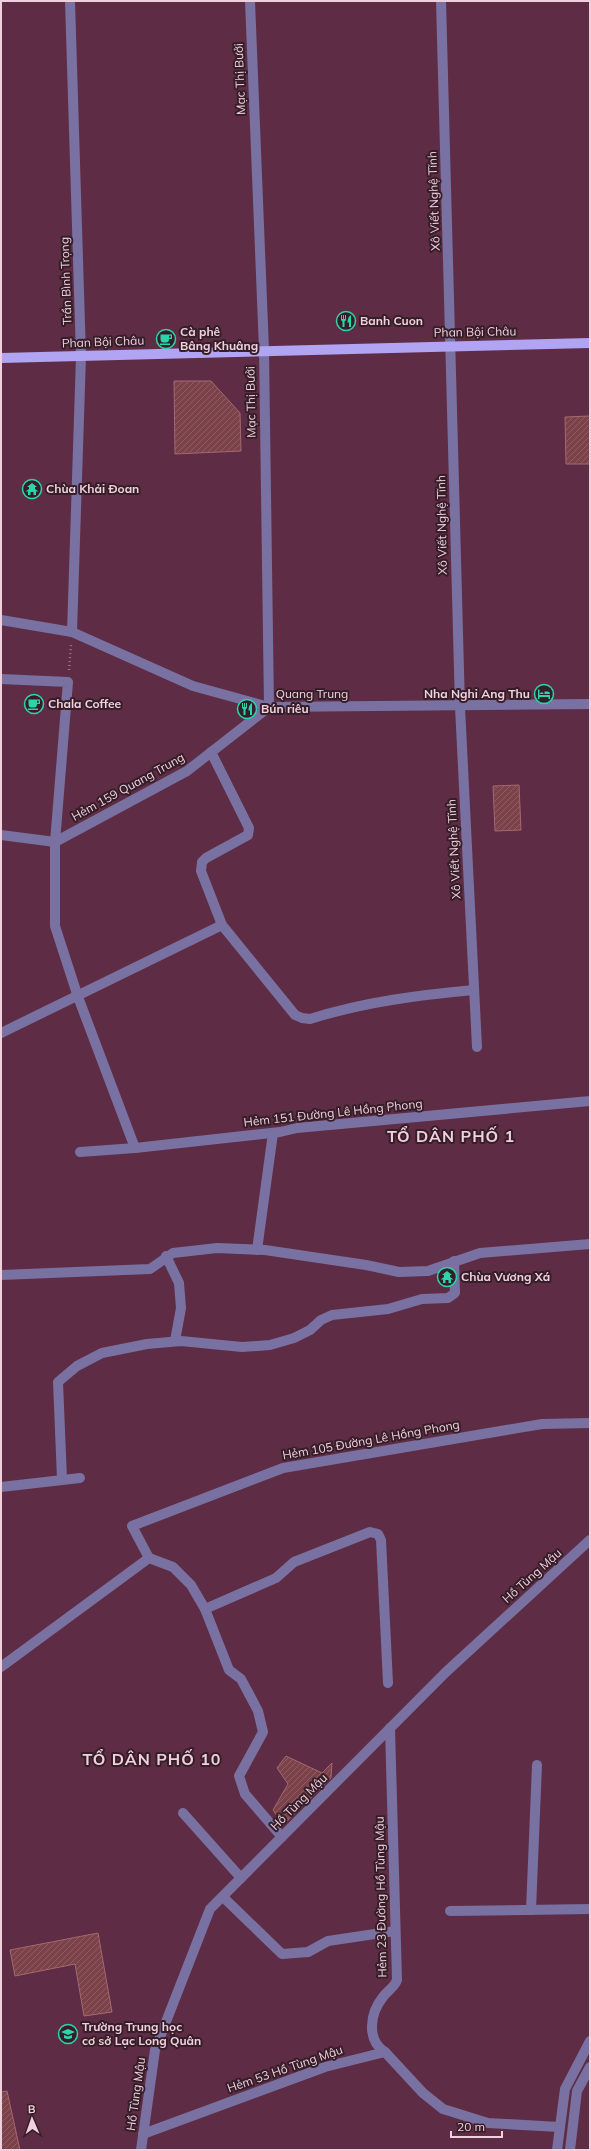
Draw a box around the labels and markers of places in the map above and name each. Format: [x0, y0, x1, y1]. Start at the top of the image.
restaurant icon: Banh Cuon [335, 310, 357, 332]
place label: Banh Cuon [360, 313, 423, 328]
place label: Cà phê Bâng Khuâng [180, 324, 258, 353]
cafe icon: Cà phê Bâng Khuâng [155, 328, 177, 350]
temple icon: Chùa Khải Đoan [21, 478, 43, 500]
place label: Chùa Khải Đoan [46, 481, 139, 496]
hotel icon: Nha Nghi Ang Thu [533, 683, 555, 705]
place label: Nha Nghi Ang Thu [424, 686, 530, 701]
cafe icon: Chala Coffee [23, 693, 45, 715]
place label: Chala Coffee [48, 696, 122, 711]
restaurant icon: Bún riêu [236, 698, 258, 720]
place label: Bún riêu [261, 701, 309, 716]
temple icon: Chùa Vương Xá [436, 1266, 458, 1288]
place label: Chùa Vương Xá [461, 1269, 550, 1284]
place label: Trường Trung học cơ sở Lạc Long Quân [82, 2019, 201, 2048]
school or university icon: Trường Trung học cơ sở Lạc Long Quân [57, 2023, 79, 2045]

